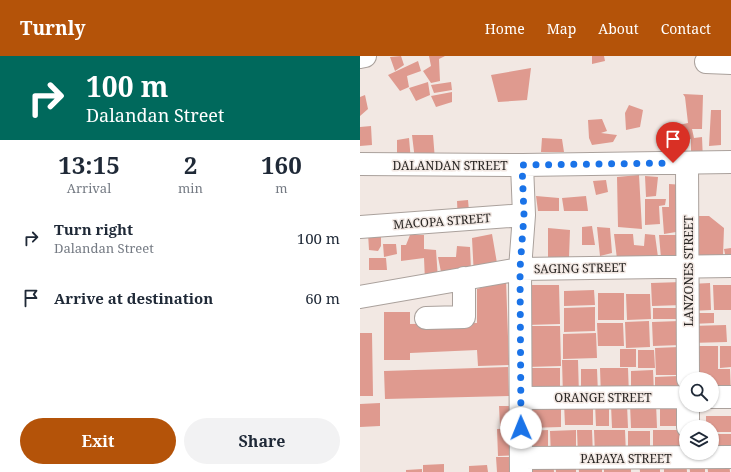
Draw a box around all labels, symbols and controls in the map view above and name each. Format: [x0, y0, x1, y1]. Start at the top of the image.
text: Turnly [20, 15, 85, 41]
text: Home [485, 19, 525, 38]
text: Map [547, 19, 576, 38]
text: About [598, 19, 639, 38]
text: Contact [661, 19, 711, 38]
text: 100 m [86, 67, 168, 105]
icon: right [20, 72, 72, 124]
text: Dalandan Street [86, 103, 224, 127]
pin [656, 122, 690, 163]
icon: arrive [662, 128, 684, 150]
text: 13:15 [58, 148, 120, 181]
text: 2 [184, 148, 197, 181]
text: 160 [261, 148, 302, 181]
street label: DALANDAN STREET [392, 157, 508, 174]
text: Arrival [67, 179, 111, 197]
text: min [178, 179, 203, 197]
text: m [275, 179, 288, 197]
street label: MACOPA STREET [393, 209, 492, 233]
street label: LANZONES STREET [680, 215, 697, 327]
text: Turn right [54, 219, 133, 239]
icon: right [20, 227, 42, 249]
text: 100 m [297, 228, 340, 248]
text: Dalandan Street [54, 239, 154, 257]
street label: SAGING STREET [534, 259, 627, 277]
icon: arrive [20, 287, 42, 309]
text: Arrive at destination [54, 288, 213, 308]
text: 60 m [305, 288, 340, 308]
map controls [679, 372, 719, 460]
button: search [679, 372, 719, 412]
street label: ORANGE STREET [554, 389, 652, 406]
position arrow [500, 407, 542, 449]
button: Exit [20, 418, 176, 464]
button: Share [184, 418, 340, 464]
button: layers [679, 420, 719, 460]
street label: PAPAYA STREET [580, 450, 672, 467]

